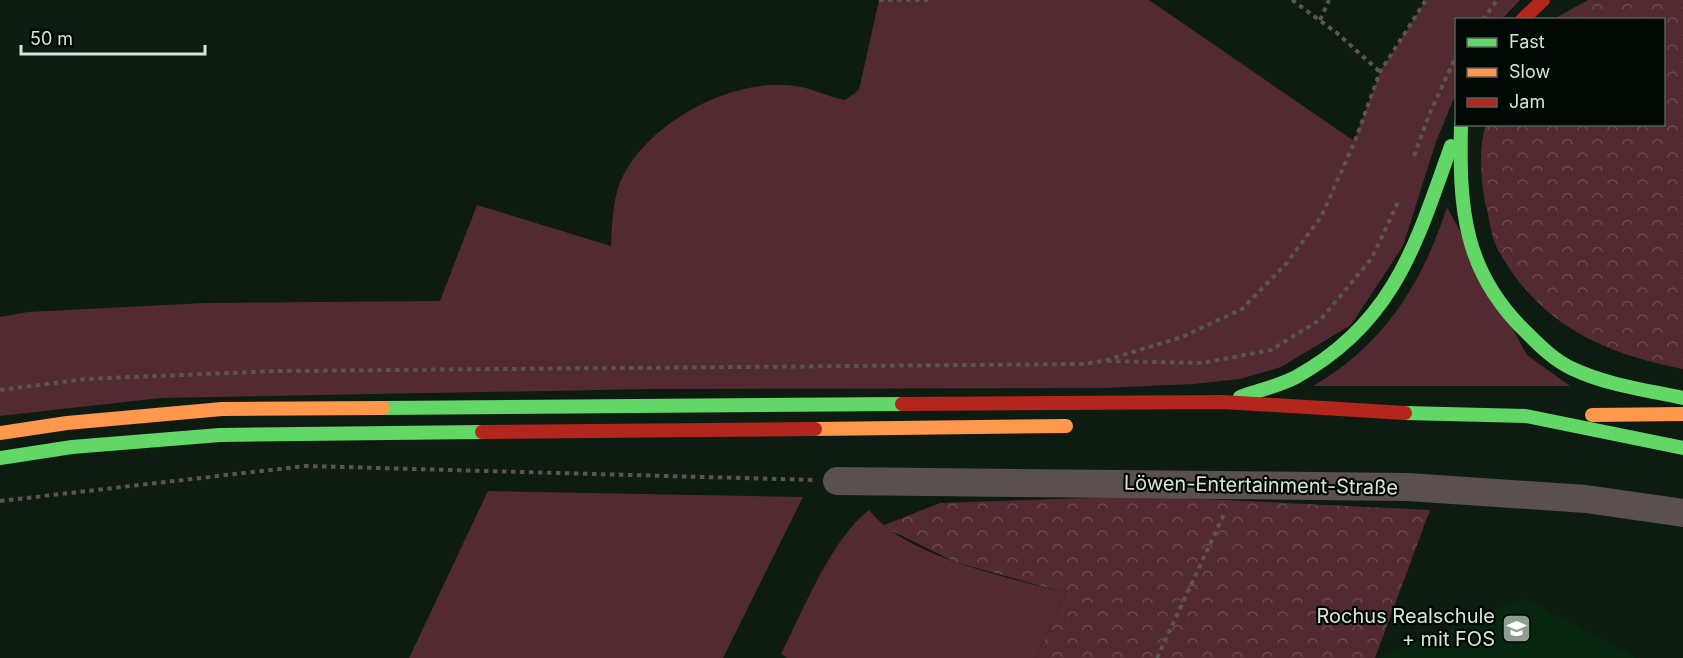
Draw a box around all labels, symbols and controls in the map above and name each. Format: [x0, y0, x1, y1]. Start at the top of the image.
scale bar [21, 18, 206, 56]
legend [1455, 18, 1665, 126]
text: 50 m [30, 28, 73, 49]
text: Fast [1509, 31, 1545, 52]
text: Slow [1509, 61, 1550, 82]
text: Jam [1509, 91, 1545, 112]
street label: Löwen-Entertainment-Straße [1124, 471, 1398, 499]
place label: Rochus Realschule + mit FOS [1317, 604, 1495, 651]
school or university icon: Rochus Realschule + mit FOS [1500, 612, 1532, 644]

